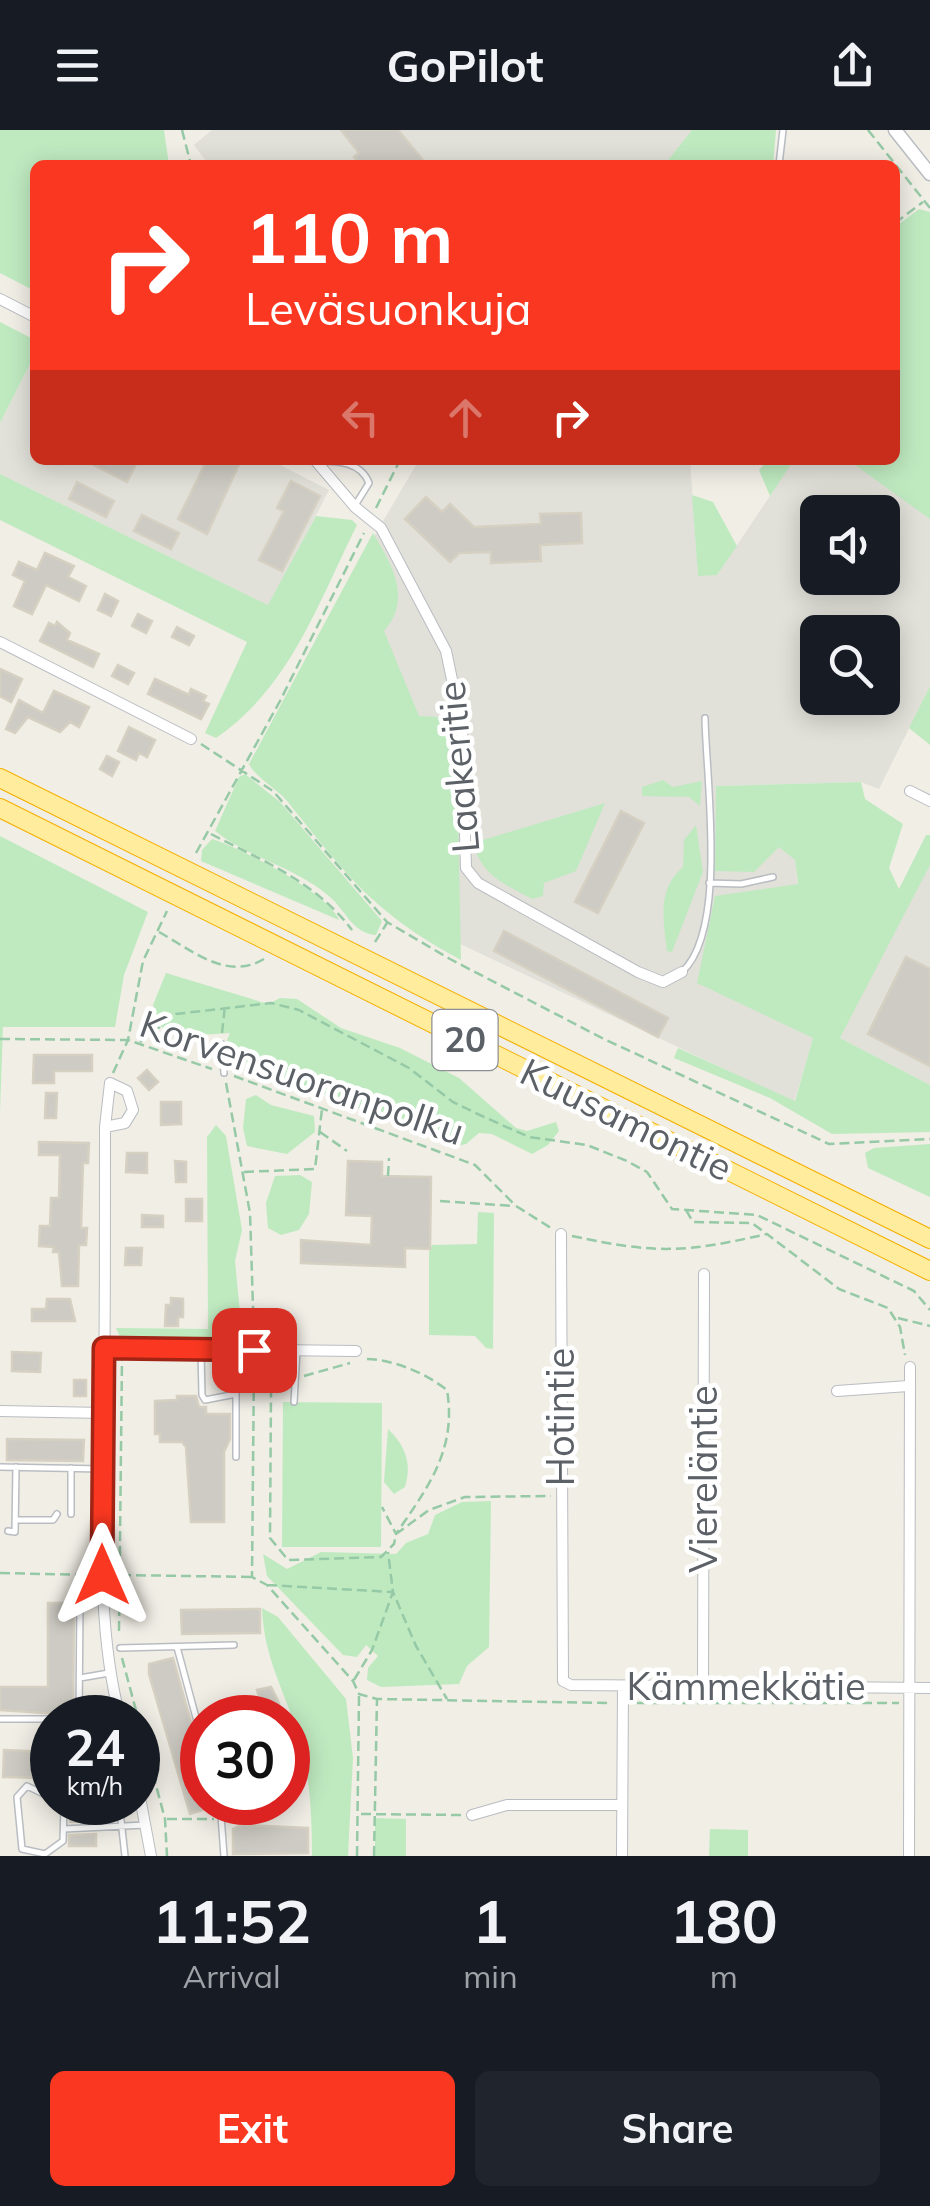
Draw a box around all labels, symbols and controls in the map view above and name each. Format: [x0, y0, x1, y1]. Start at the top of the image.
text: GoPilot [387, 37, 543, 93]
icon: menu [50, 38, 105, 93]
icon: share [825, 38, 880, 93]
text: 110 m [245, 193, 453, 281]
icon: right [80, 200, 210, 330]
text: Leväsuonkuja [245, 280, 532, 336]
icon: left [333, 390, 388, 445]
icon: ahead [438, 390, 493, 445]
icon: right [543, 390, 598, 445]
map controls [800, 495, 900, 715]
button: sound [800, 495, 900, 595]
button: search [800, 615, 900, 715]
street label: Laakeritie [427, 679, 489, 855]
street label: Korvensuoranpolku [134, 999, 471, 1155]
road number: 20 [432, 1010, 498, 1070]
street label: Kuusamontie [513, 1047, 740, 1191]
pin [212, 1308, 297, 1393]
icon: arrive [227, 1323, 282, 1378]
street label: Hotintie [536, 1348, 584, 1486]
street label: Viereläntie [679, 1385, 727, 1573]
position arrow [50, 1523, 154, 1627]
street label: Kämmekkätie [626, 1662, 866, 1710]
speed limit sign: 30 [180, 1695, 310, 1825]
text: 24 [65, 1716, 125, 1779]
text: km/h [67, 1770, 123, 1801]
text: 11:52 [152, 1883, 311, 1958]
text: 1 [472, 1883, 508, 1958]
text: 180 [670, 1883, 778, 1958]
text: Arrival [183, 1956, 281, 1996]
text: min [463, 1956, 518, 1996]
text: m [710, 1956, 738, 1996]
button: Exit [50, 2071, 455, 2186]
button: Share [475, 2071, 880, 2186]

